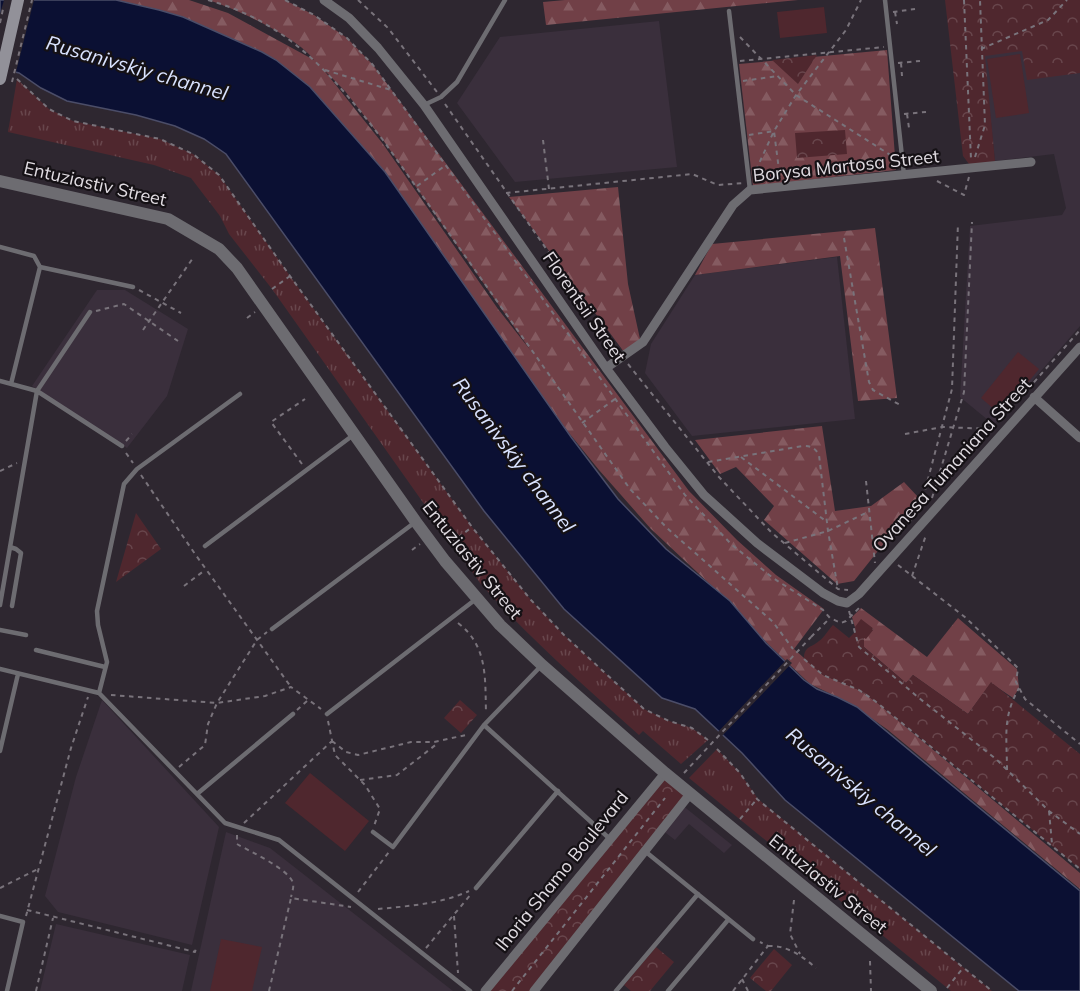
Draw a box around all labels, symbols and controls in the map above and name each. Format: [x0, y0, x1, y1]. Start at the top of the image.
water label: Rusanivskiy channel [43, 30, 231, 105]
street label: Borysa Martosa Street [752, 144, 940, 187]
street label: Entuziastiv Street [22, 156, 169, 211]
street label: Florentsii Street [538, 247, 631, 366]
water label: Rusanivskiy channel [448, 372, 581, 537]
street label: Ovanesa Tumaniana Street [867, 373, 1036, 557]
street label: Entuziastiv Street [418, 496, 527, 624]
water label: Rusanivskiy channel [781, 722, 941, 862]
street label: Ihoria Shamo Boulevard [490, 786, 633, 955]
street label: Entuziastiv Street [764, 829, 892, 938]

